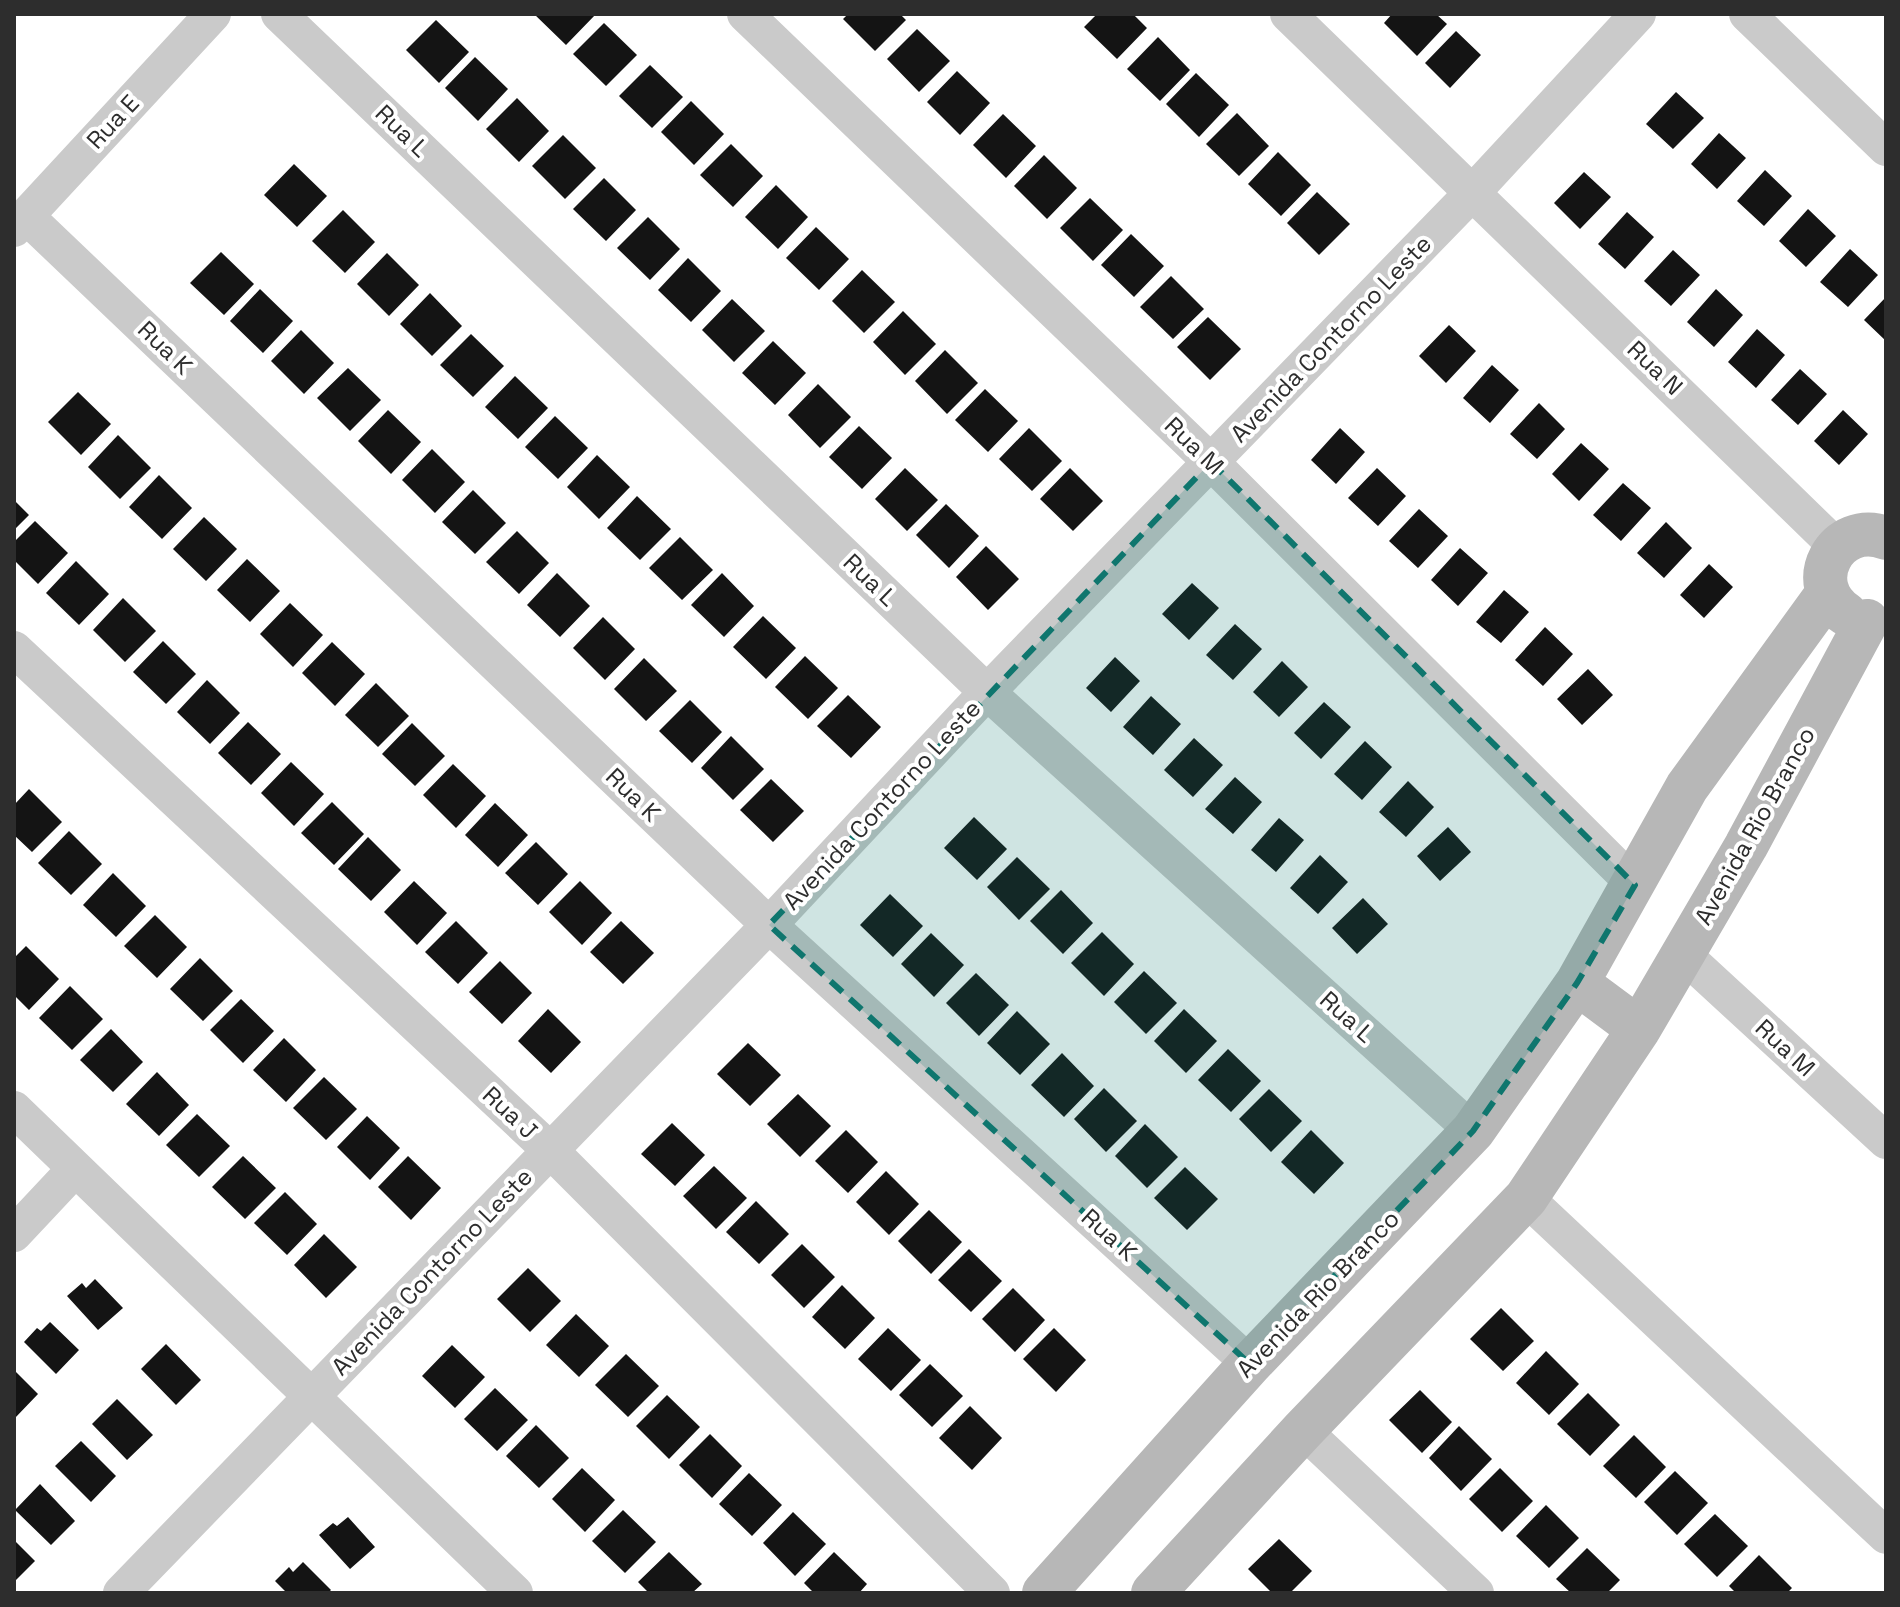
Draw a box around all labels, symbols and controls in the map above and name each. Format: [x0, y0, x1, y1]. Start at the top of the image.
street label: Rua E [80, 88, 146, 155]
street label: Rua L [369, 98, 436, 164]
street label: Avenida Contorno Leste [1223, 228, 1438, 449]
street label: Rua K [131, 314, 200, 381]
street label: Rua N [1621, 334, 1690, 402]
street label: Rua M [1158, 410, 1230, 481]
street label: Rua L [837, 547, 904, 613]
street label: Avenida Contorno Leste [776, 693, 987, 916]
street label: Avenida Rio Branco [1687, 721, 1822, 930]
street label: Rua K [599, 761, 668, 828]
street label: Rua L [1314, 984, 1381, 1049]
street label: Rua M [1749, 1012, 1822, 1083]
street label: Rua J [476, 1079, 544, 1146]
street label: Avenida Contorno Leste [324, 1161, 539, 1382]
street label: Rua K [1075, 1202, 1144, 1268]
street label: Avenida Rio Branco [1230, 1203, 1406, 1384]

